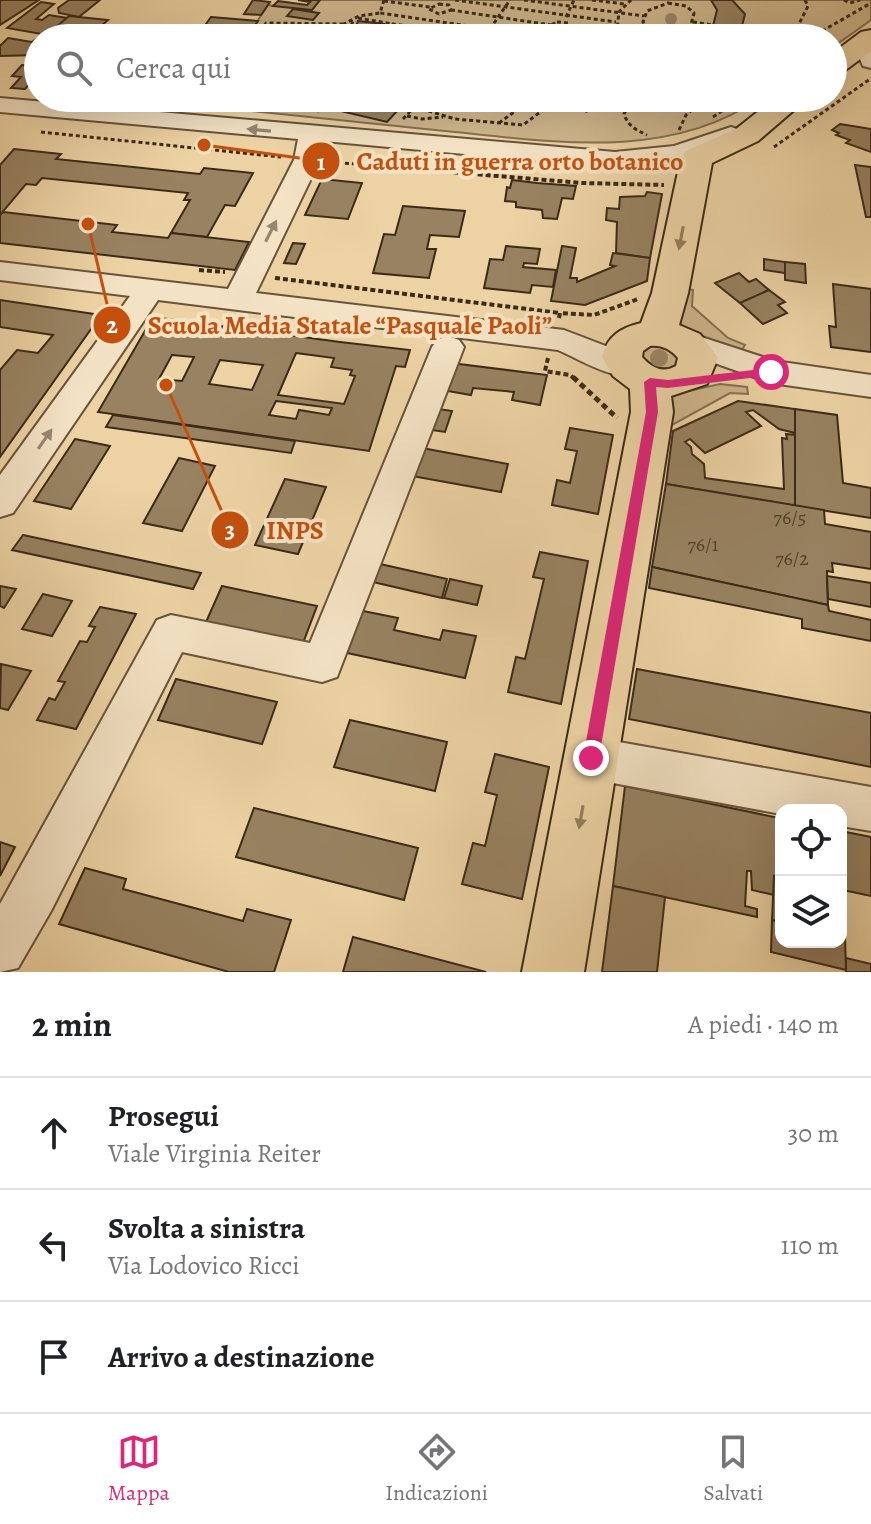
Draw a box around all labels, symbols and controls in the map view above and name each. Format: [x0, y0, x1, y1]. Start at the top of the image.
search box [24, 24, 847, 112]
icon: search [52, 46, 96, 90]
text: Cerca qui [116, 48, 231, 88]
one-way arrow [246, 124, 271, 137]
callout: Caduti in guerra orto botanico [301, 136, 699, 186]
text: Caduti in guerra orto botanico [357, 144, 683, 179]
text: 1 [317, 146, 326, 178]
one-way arrow [264, 219, 277, 242]
one-way arrow [674, 226, 687, 251]
callout: Scuola Media Statale “Pasquale Paoli” [92, 300, 569, 350]
text: Scuola Media Statale “Pasquale Paoli” [148, 308, 552, 343]
text: 2 [106, 309, 118, 341]
route start [753, 354, 789, 390]
one-way arrow [37, 428, 52, 449]
house number: 76/5 [774, 504, 806, 531]
callout: INPS [210, 505, 340, 555]
text: INPS [266, 513, 324, 548]
text: 3 [225, 514, 235, 546]
house number: 76/1 [687, 531, 719, 558]
house number: 76/2 [775, 545, 809, 572]
route end [573, 740, 609, 776]
map controls [775, 804, 847, 948]
button: locate [775, 804, 847, 876]
one-way arrow [574, 805, 586, 830]
button: layers [775, 876, 847, 948]
text: 2 min [32, 1001, 112, 1048]
text: A piedi · 140 m [688, 1007, 839, 1042]
text: Prosegui [108, 1096, 219, 1136]
icon: ahead [32, 1111, 76, 1155]
text: 30 m [788, 1116, 839, 1151]
text: Viale Virginia Reiter [108, 1136, 321, 1171]
text: Svolta a sinistra [108, 1208, 305, 1248]
icon: left [32, 1223, 76, 1267]
text: 110 m [781, 1228, 839, 1263]
text: Via Lodovico Ricci [108, 1248, 300, 1283]
icon: arrive [32, 1335, 76, 1379]
text: Arrivo a destinazione [108, 1337, 375, 1377]
tab: Mappa [108, 1430, 170, 1508]
tab: Indicazioni [385, 1430, 488, 1508]
tab: Salvati [703, 1430, 763, 1508]

